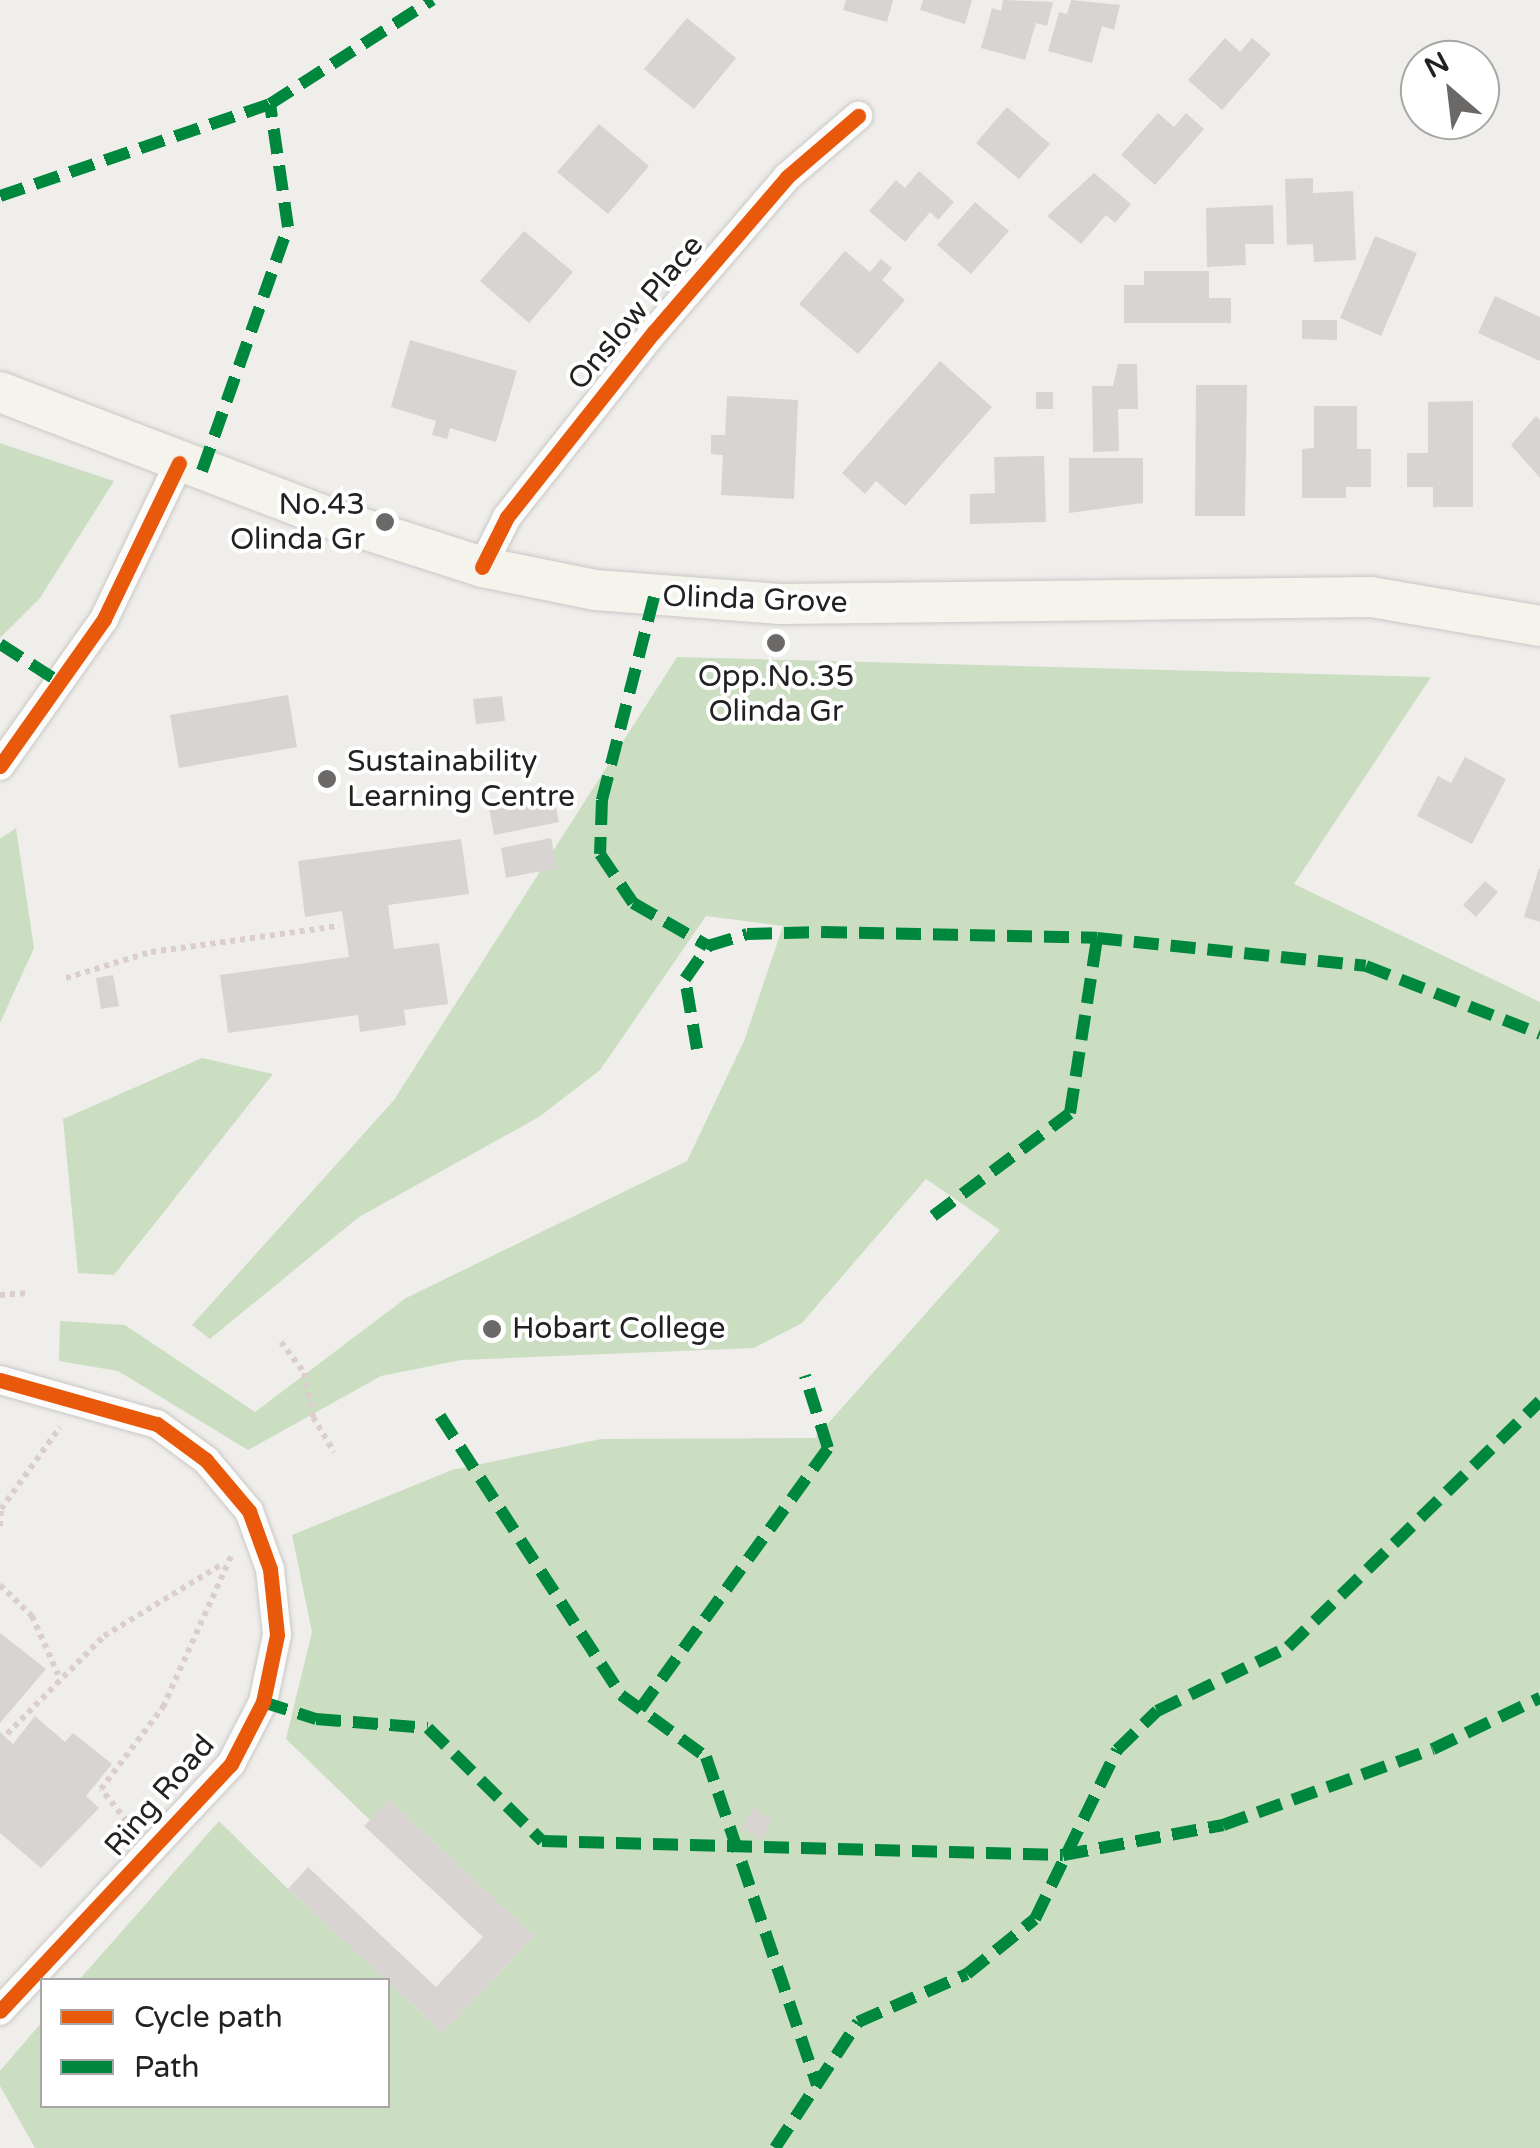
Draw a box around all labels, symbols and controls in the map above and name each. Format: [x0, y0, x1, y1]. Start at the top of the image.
north arrow [1400, 40, 1500, 140]
text: N [1419, 45, 1455, 86]
street label: Onslow Place [561, 228, 711, 398]
place label: No.43 Olinda Gr [230, 487, 365, 558]
marker: No.43 Olinda Gr [374, 511, 396, 533]
street label: Olinda Grove [662, 579, 848, 621]
marker: Opp.No.35 Olinda Gr [765, 632, 787, 654]
place label: Opp.No.35 Olinda Gr [698, 659, 854, 730]
place label: Sustainability Learning Centre [347, 744, 575, 814]
marker: Sustainability Learning Centre [316, 768, 338, 790]
place label: Hobart College [512, 1311, 725, 1347]
marker: Hobart College [481, 1318, 503, 1340]
street label: Ring Road [97, 1728, 223, 1864]
legend [40, 1978, 390, 2108]
text: Cycle path [134, 1999, 283, 2036]
text: Path [134, 2049, 200, 2086]

